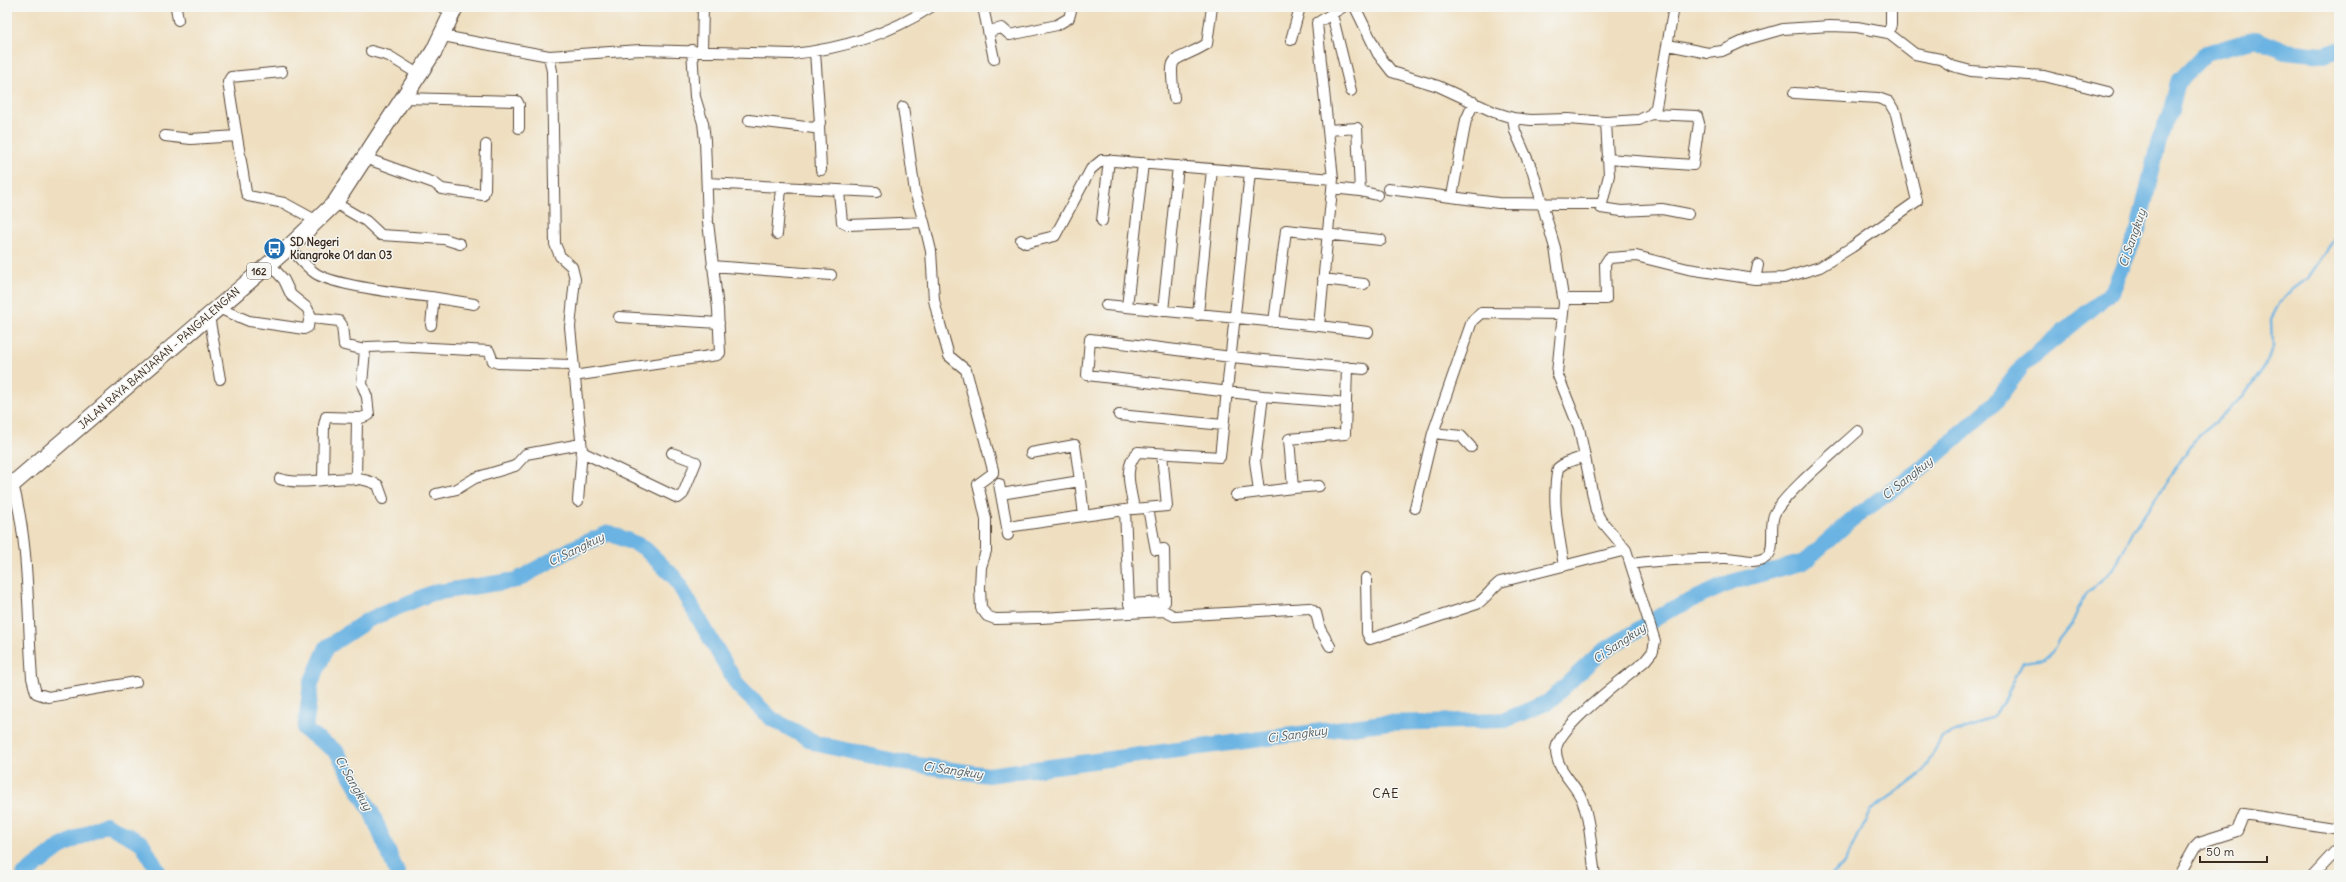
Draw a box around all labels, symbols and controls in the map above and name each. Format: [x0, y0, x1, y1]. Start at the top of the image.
water label: Ci Sangkuy [2115, 206, 2149, 269]
bus stop icon: SD Negeri Kiangroke 01 dan 03 [261, 235, 287, 261]
place label: SD Negeri Kiangroke 01 dan 03 [290, 235, 392, 263]
road number: 162 [247, 263, 271, 279]
street label: JALAN RAYA BANJARAN - PANGALENGAN [75, 284, 243, 432]
water label: Ci Sangkuy [1879, 453, 1936, 503]
water label: Ci Sangkuy [546, 528, 608, 569]
water label: Ci Sangkuy [1590, 619, 1649, 666]
water label: Ci Sangkuy [1266, 722, 1329, 746]
water label: Ci Sangkuy [332, 753, 376, 814]
water label: Ci Sangkuy [922, 758, 985, 782]
district label: CAE [1372, 785, 1400, 802]
scale bar [2200, 838, 2267, 864]
text: 50 m [2206, 844, 2235, 859]

